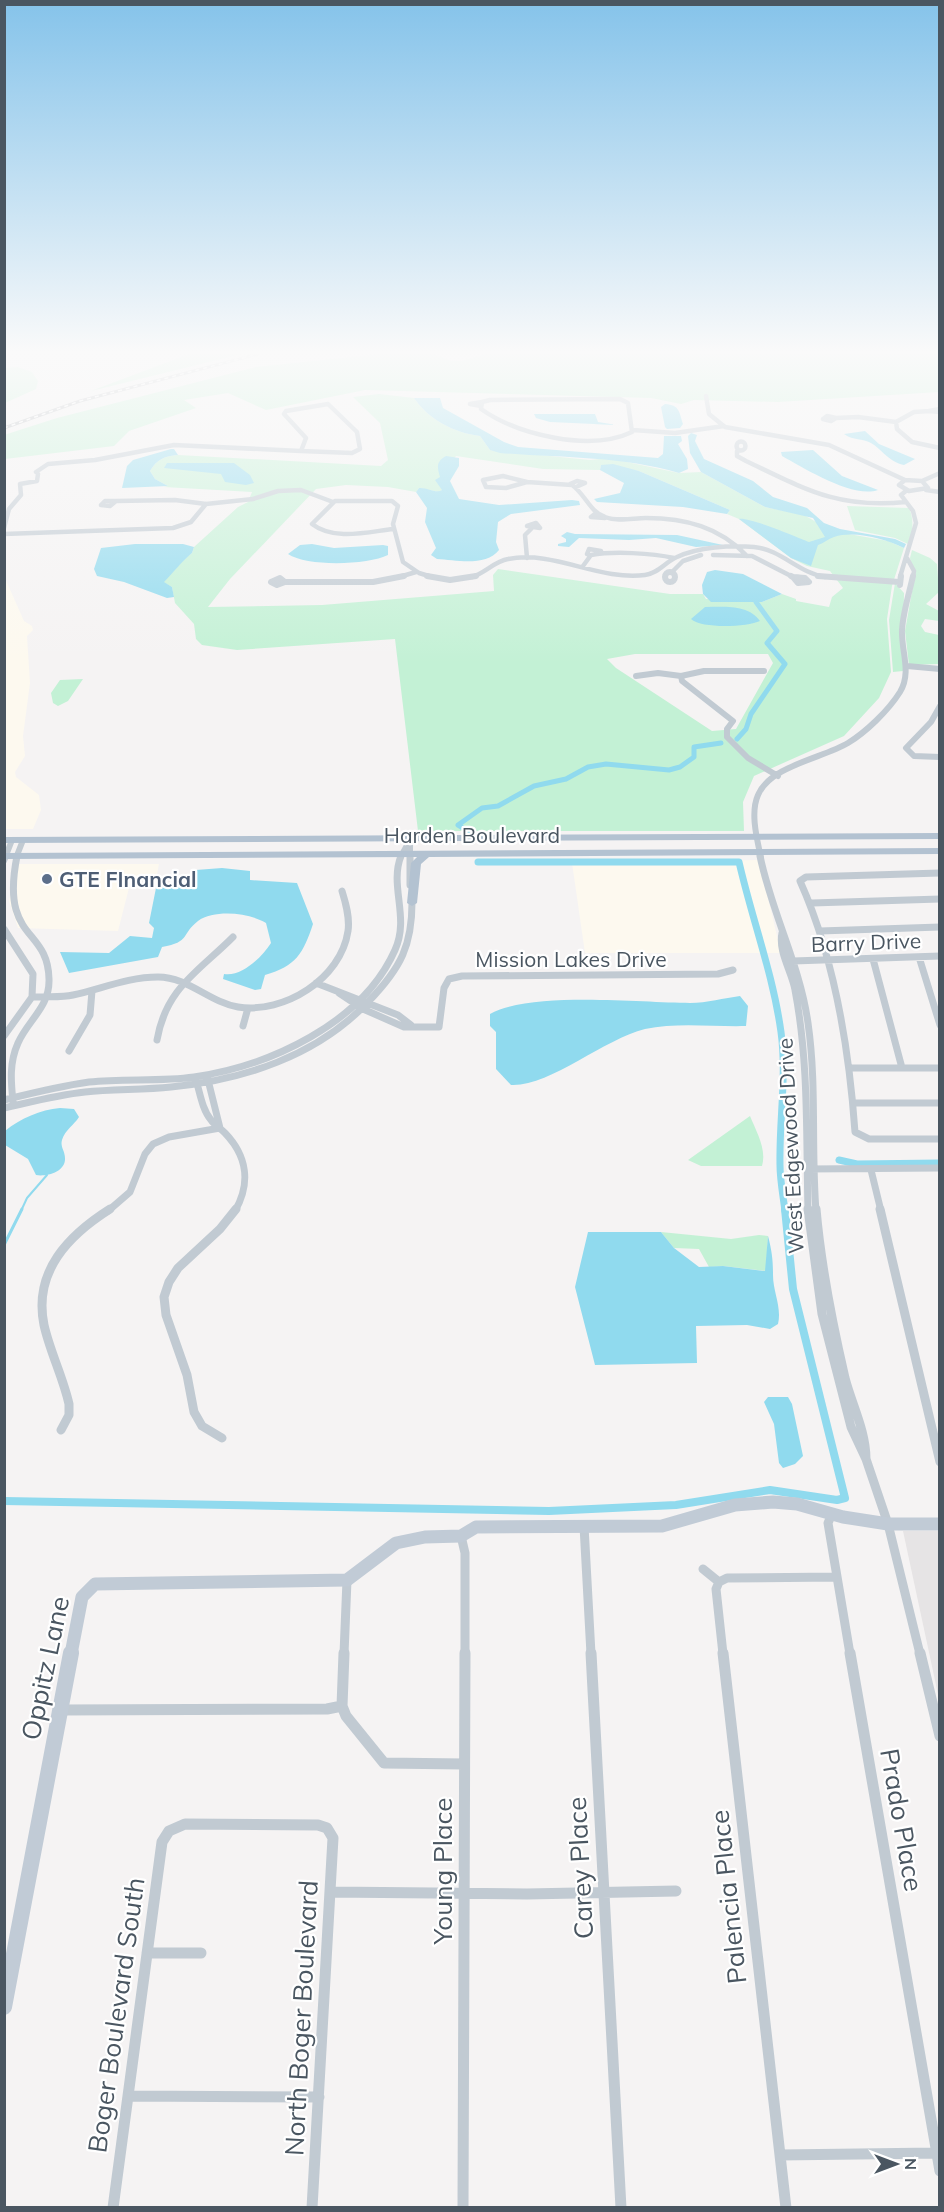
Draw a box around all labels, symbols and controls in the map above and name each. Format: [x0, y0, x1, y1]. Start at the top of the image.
street label: Harden Boulevard [384, 822, 560, 848]
place label: GTE FInancial [59, 866, 196, 892]
marker: GTE FInancial [40, 872, 54, 886]
street label: Barry Drive [811, 927, 921, 957]
street label: Mission Lakes Drive [475, 946, 667, 972]
street label: West Edgewood Drive [771, 1037, 809, 1255]
street label: Oppitz Lane [14, 1593, 76, 1743]
street label: Prado Place [873, 1746, 931, 1894]
street label: Carey Place [560, 1796, 600, 1940]
street label: Young Place [426, 1798, 459, 1945]
street label: Palencia Place [702, 1809, 754, 1985]
street label: Boger Boulevard South [80, 1875, 152, 2155]
street label: North Boger Boulevard [277, 1879, 325, 2157]
north arrow [866, 2134, 926, 2194]
text: N [901, 2158, 921, 2170]

